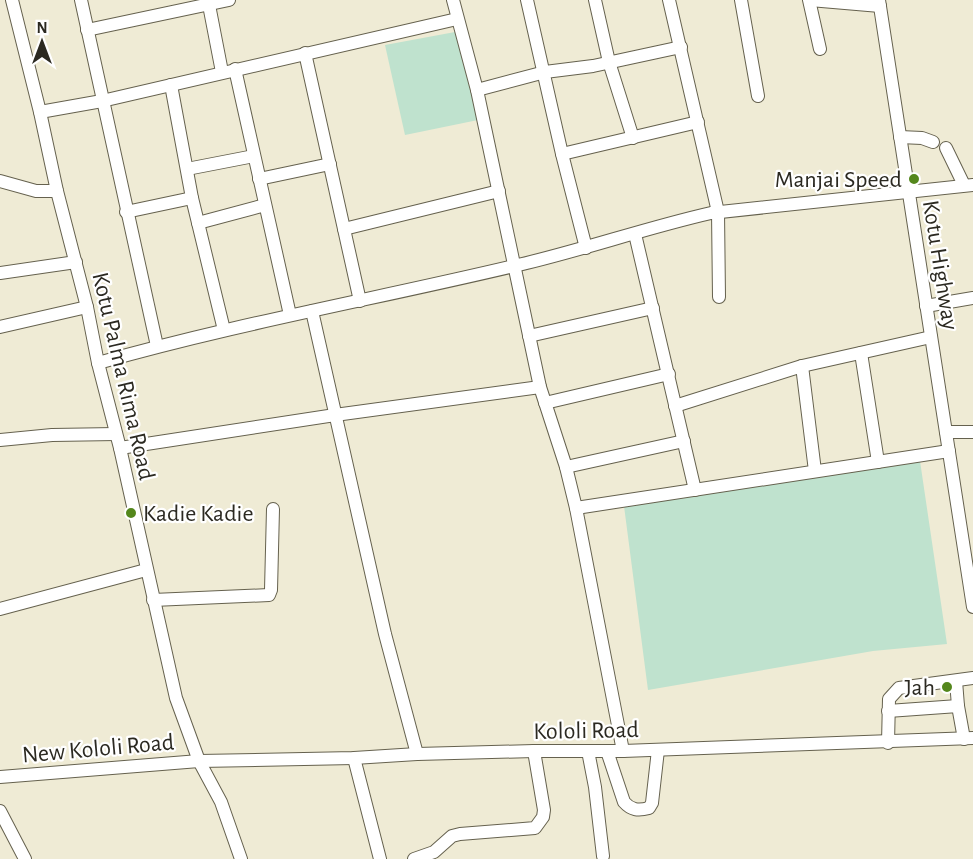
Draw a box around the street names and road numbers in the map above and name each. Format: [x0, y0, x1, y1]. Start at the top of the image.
street label: Kotu Highway [918, 199, 962, 332]
street label: Kotu Palma Rima Road [87, 270, 159, 482]
street label: Kololi Road [533, 718, 639, 744]
street label: New Kololi Road [21, 730, 175, 768]

